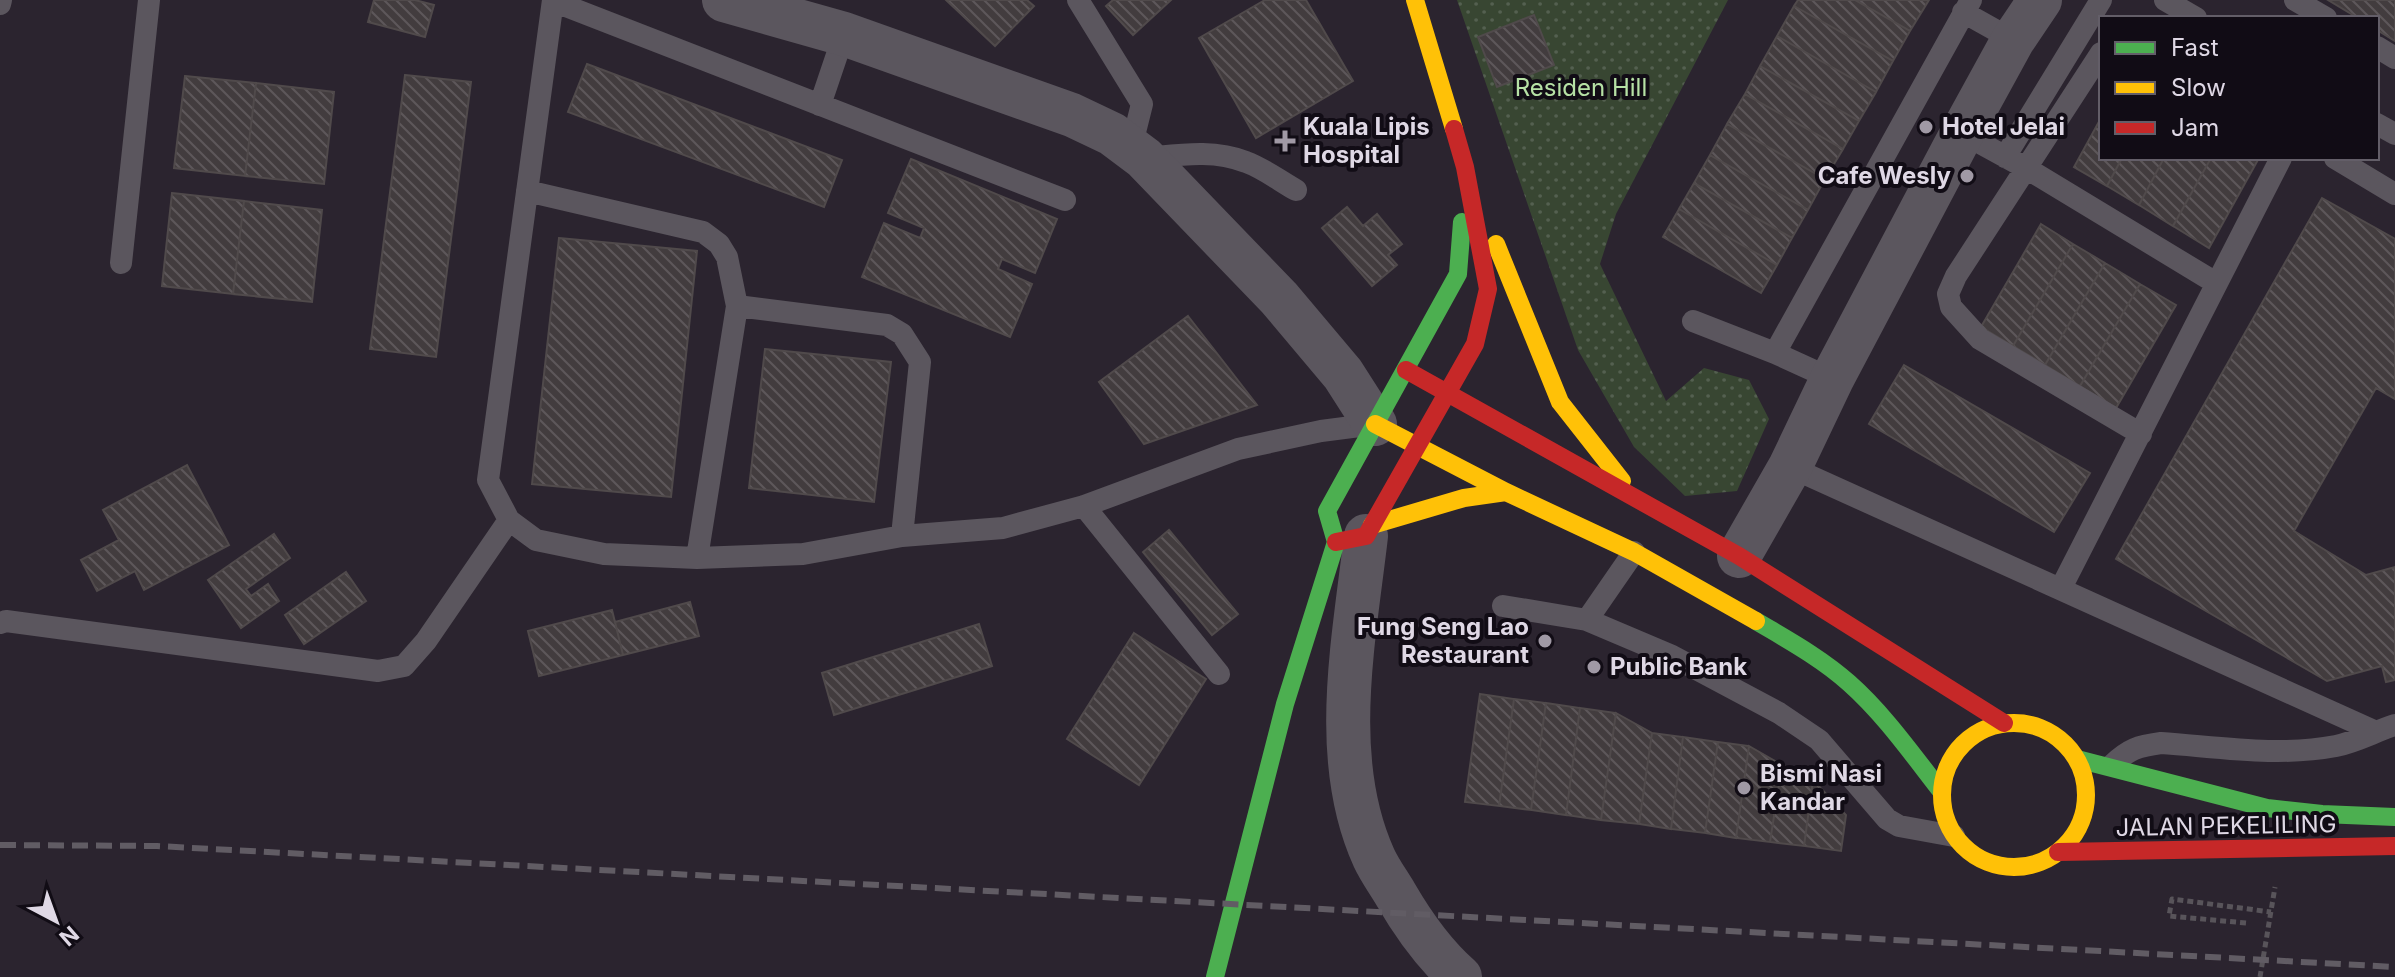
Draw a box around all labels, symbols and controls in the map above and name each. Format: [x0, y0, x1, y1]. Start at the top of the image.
legend [2099, 16, 2379, 160]
text: Fast [2171, 33, 2219, 62]
park label: Residen Hill [1515, 73, 1647, 102]
text: Slow [2171, 73, 2226, 102]
place label: Kuala Lipis Hospital [1303, 112, 1430, 169]
place label: Hotel Jelai [1942, 112, 2065, 141]
text: Jam [2171, 113, 2219, 142]
marker: Hotel Jelai [1917, 118, 1935, 136]
marker: Kuala Lipis Hospital [1274, 130, 1296, 152]
place label: Cafe Wesly [1818, 161, 1952, 190]
marker: Cafe Wesly [1958, 167, 1976, 185]
place label: Fung Seng Lao Restaurant [1357, 612, 1529, 669]
marker: Fung Seng Lao Restaurant [1536, 632, 1554, 650]
place label: Public Bank [1610, 652, 1747, 681]
marker: Public Bank [1585, 658, 1603, 676]
place label: Bismi Nasi Kandar [1760, 759, 1882, 816]
marker: Bismi Nasi Kandar [1735, 779, 1753, 797]
street label: JALAN PEKELILING [2115, 809, 2337, 842]
north arrow [16, 881, 96, 961]
text: N [54, 921, 84, 951]

